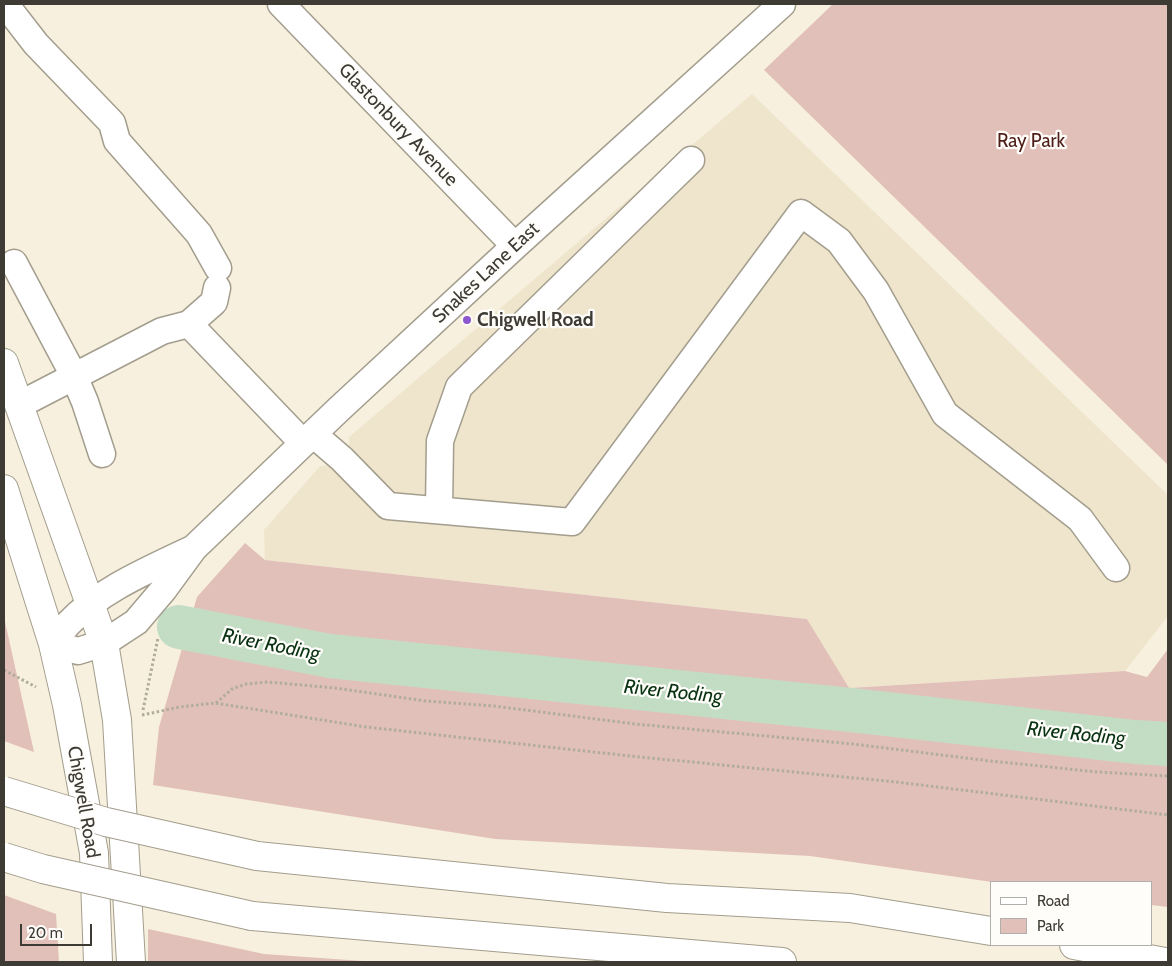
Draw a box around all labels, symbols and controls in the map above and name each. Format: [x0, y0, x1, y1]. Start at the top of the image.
street label: Glastonbury Avenue [333, 59, 463, 191]
park label: Ray Park [997, 130, 1065, 152]
street label: Snakes Lane East [428, 218, 544, 328]
place label: Chigwell Road [477, 309, 594, 331]
marker: Chigwell Road [461, 314, 473, 326]
water label: River Roding [220, 624, 322, 666]
water label: River Roding [623, 675, 723, 709]
water label: River Roding [1026, 717, 1126, 751]
street label: Chigwell Road [62, 744, 104, 860]
legend [990, 881, 1152, 946]
text: Road [1037, 892, 1070, 910]
scale bar [22, 914, 95, 946]
text: Park [1037, 917, 1064, 935]
text: 20 m [28, 924, 63, 942]

